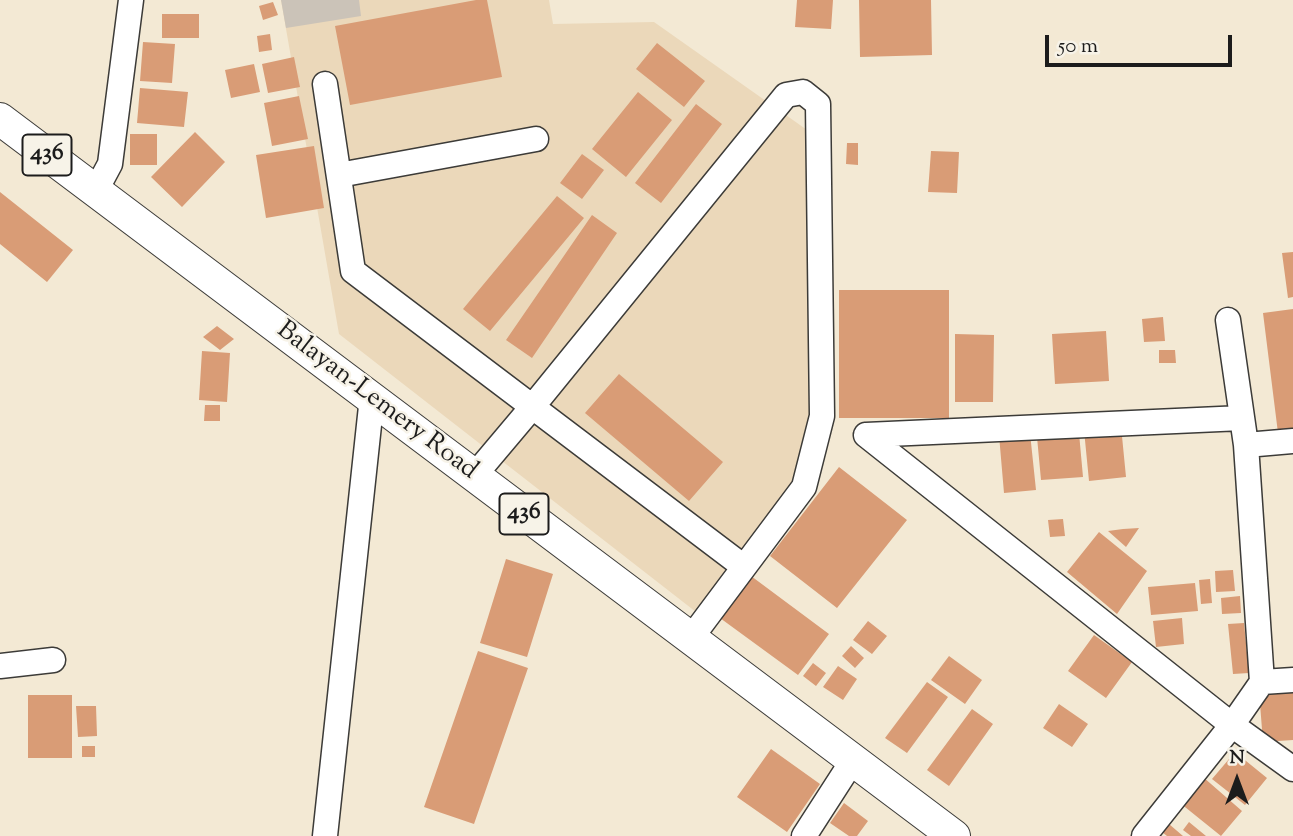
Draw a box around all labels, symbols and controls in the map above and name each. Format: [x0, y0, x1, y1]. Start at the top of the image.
scale bar [1048, 21, 1235, 65]
text: 50 m [1058, 32, 1098, 62]
road number: 436 [22, 134, 72, 176]
street label: Balayan-Lemery Road [269, 316, 483, 488]
road number: 436 [500, 494, 548, 534]
north arrow [1202, 745, 1272, 815]
text: N [1229, 745, 1245, 772]

